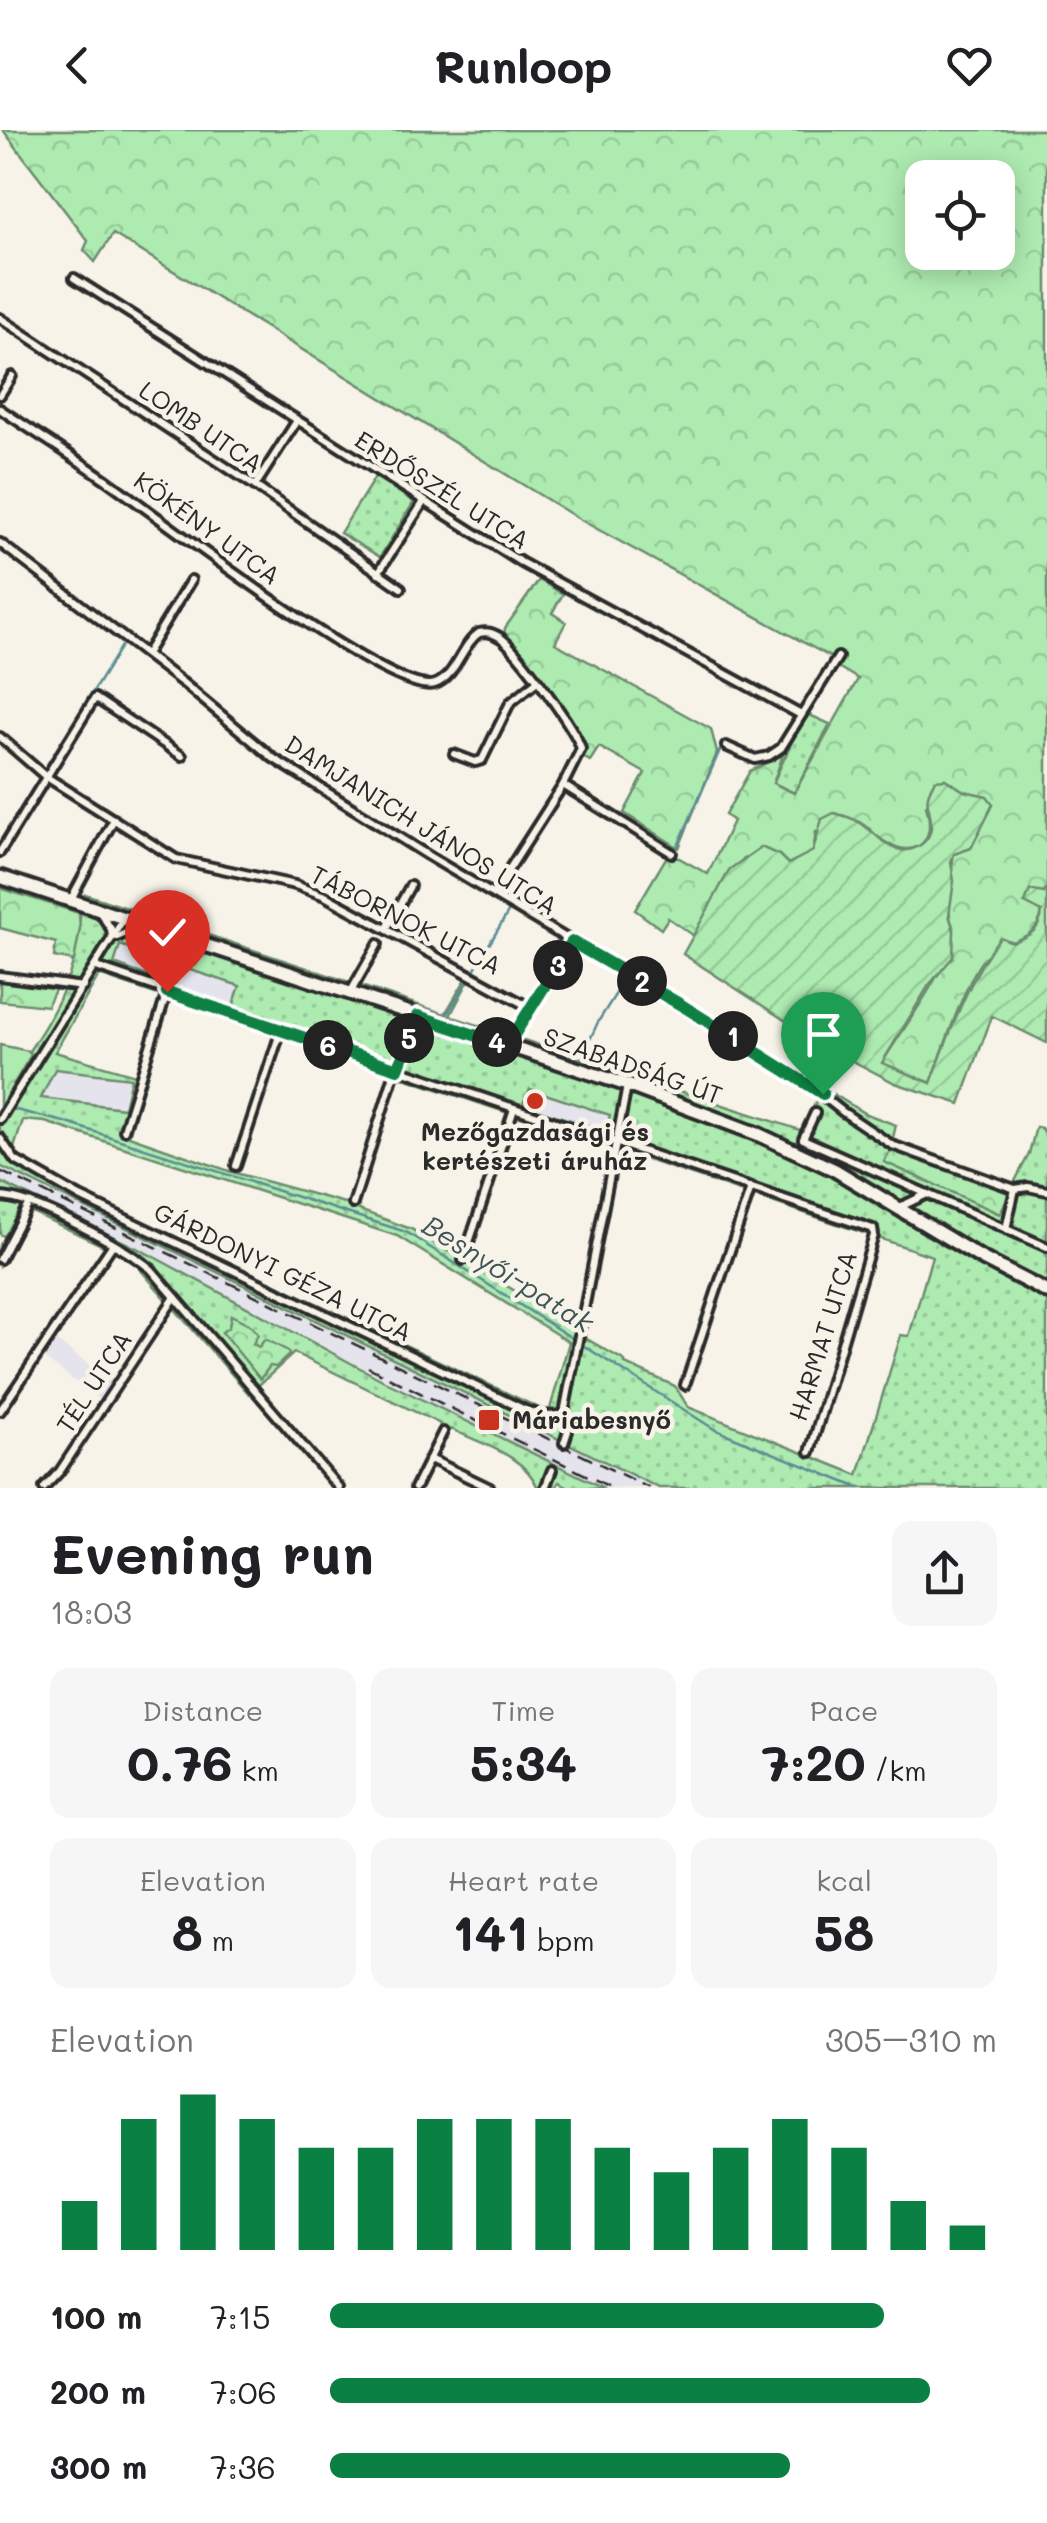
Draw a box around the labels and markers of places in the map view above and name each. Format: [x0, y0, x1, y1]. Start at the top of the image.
pin [125, 890, 210, 993]
pin: 3 [533, 940, 583, 990]
pin: 2 [617, 956, 667, 1006]
pin [781, 992, 866, 1095]
pin: 1 [708, 1011, 758, 1061]
pin: 5 [384, 1013, 434, 1063]
pin: 4 [472, 1017, 522, 1067]
pin: 6 [303, 1020, 353, 1070]
marker: Mezőgazdasági és kertészeti áruház [524, 1090, 546, 1112]
place label: Mezőgazdasági és kertészeti áruház [421, 1115, 649, 1176]
place label: Máriabesnyő [512, 1403, 671, 1436]
marker: Máriabesnyő [476, 1407, 502, 1433]

